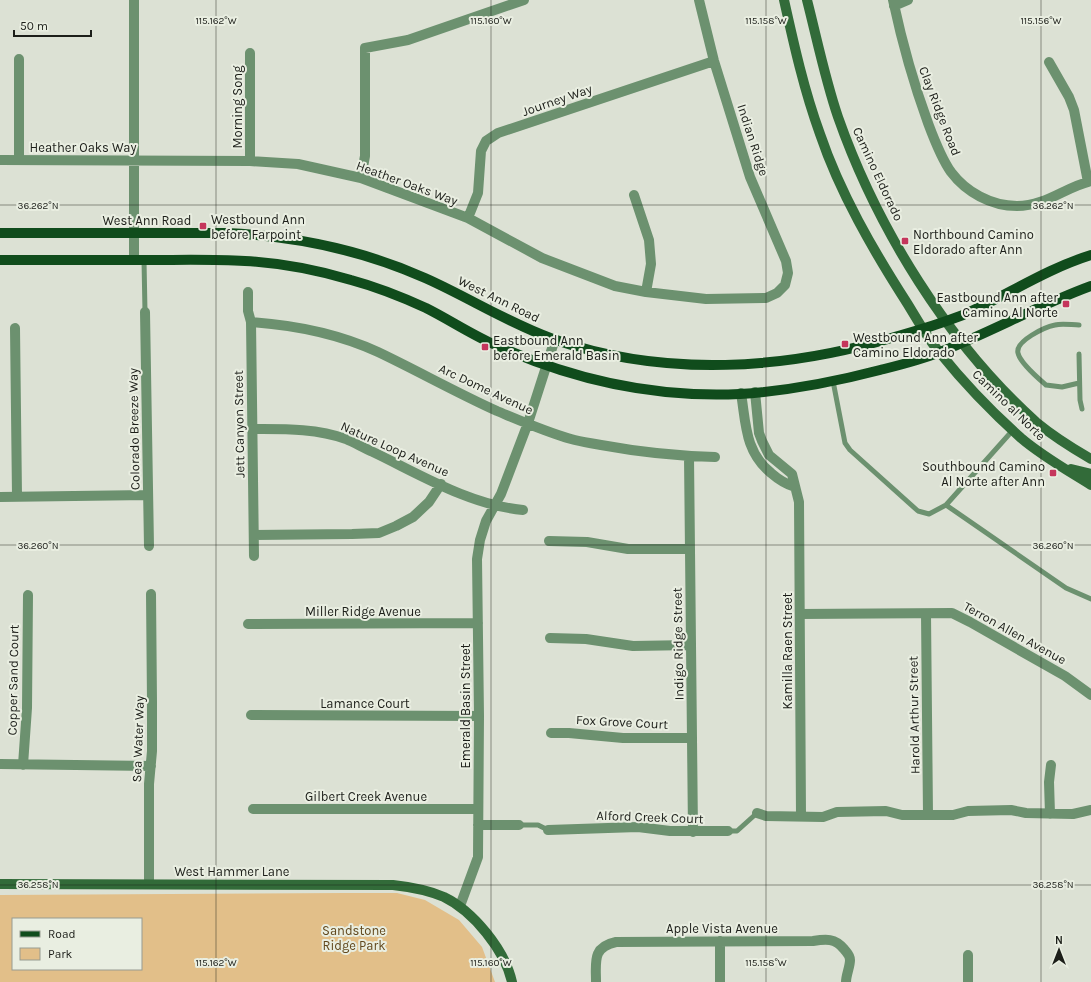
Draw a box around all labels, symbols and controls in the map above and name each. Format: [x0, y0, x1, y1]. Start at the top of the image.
scale bar [14, 12, 91, 38]
text: 115.162°W [195, 15, 237, 27]
text: 115.160°W [470, 15, 512, 27]
text: 115.158°W [745, 15, 787, 27]
text: 115.156°W [1020, 15, 1062, 27]
text: 50 m [20, 19, 48, 33]
street label: Clay Ridge Road [916, 64, 964, 158]
street label: Morning Song [230, 65, 245, 148]
street label: Journey Way [520, 81, 594, 119]
street label: Indian Ridge [734, 102, 772, 178]
street label: Camino Eldorado [850, 125, 906, 223]
street label: Heather Oaks Way [30, 140, 136, 155]
street label: Heather Oaks Way [354, 158, 460, 208]
text: 36.262°N [18, 200, 58, 212]
text: 36.262°N [1033, 200, 1073, 212]
place label: Westbound Ann before Farpoint [211, 212, 305, 242]
street label: West Ann Road [103, 213, 191, 228]
marker: Westbound Ann before Farpoint [198, 221, 208, 231]
place label: Northbound Camino Eldorado after Ann [913, 227, 1034, 257]
marker: Northbound Camino Eldorado after Ann [900, 236, 910, 246]
street label: West Ann Road [456, 273, 542, 325]
place label: Eastbound Ann after Camino Al Norte [936, 290, 1058, 320]
marker: Eastbound Ann after Camino Al Norte [1061, 299, 1071, 309]
place label: Westbound Ann after Camino Eldorado [853, 330, 978, 360]
place label: Eastbound Ann before Emerald Basin [493, 333, 620, 363]
marker: Westbound Ann after Camino Eldorado [840, 339, 850, 349]
marker: Eastbound Ann before Emerald Basin [480, 342, 490, 352]
street label: Arc Dome Avenue [436, 361, 536, 418]
street label: Camino al Norte [969, 366, 1049, 444]
street label: Colorado Breeze Way [125, 368, 143, 490]
street label: Jett Canyon Street [231, 370, 247, 478]
street label: Nature Loop Avenue [338, 418, 452, 480]
place label: Southbound Camino Al Norte after Ann [922, 459, 1045, 489]
marker: Southbound Camino Al Norte after Ann [1048, 468, 1058, 478]
text: 36.260°N [17, 540, 59, 552]
text: 36.260°N [1032, 540, 1074, 552]
street label: Indigo Ridge Street [670, 587, 686, 701]
street label: Kamilla Raen Street [780, 592, 795, 710]
street label: Terron Allen Avenue [961, 599, 1069, 668]
street label: Miller Ridge Avenue [305, 604, 421, 619]
street label: Copper Sand Court [5, 624, 21, 736]
street label: Emerald Basin Street [458, 643, 473, 769]
street label: Harold Arthur Street [905, 656, 923, 774]
street label: Sea Water Way [129, 695, 147, 783]
street label: Lamance Court [320, 696, 410, 711]
street label: Fox Grove Court [576, 712, 669, 732]
street label: Gilbert Creek Avenue [305, 789, 427, 804]
street label: Alford Creek Court [596, 808, 704, 826]
street label: West Hammer Lane [174, 864, 290, 879]
text: 36.258°N [17, 879, 59, 891]
text: 36.258°N [1032, 879, 1074, 891]
legend [12, 918, 142, 970]
street label: Apple Vista Avenue [666, 921, 778, 936]
park label: Sandstone Ridge Park [322, 923, 386, 953]
text: Road [48, 927, 76, 941]
north arrow [1039, 930, 1079, 970]
text: N [1055, 934, 1063, 947]
text: Park [48, 947, 73, 961]
text: 115.162°W [195, 957, 237, 969]
text: 115.160°W [470, 957, 512, 969]
text: 115.158°W [745, 957, 787, 969]

